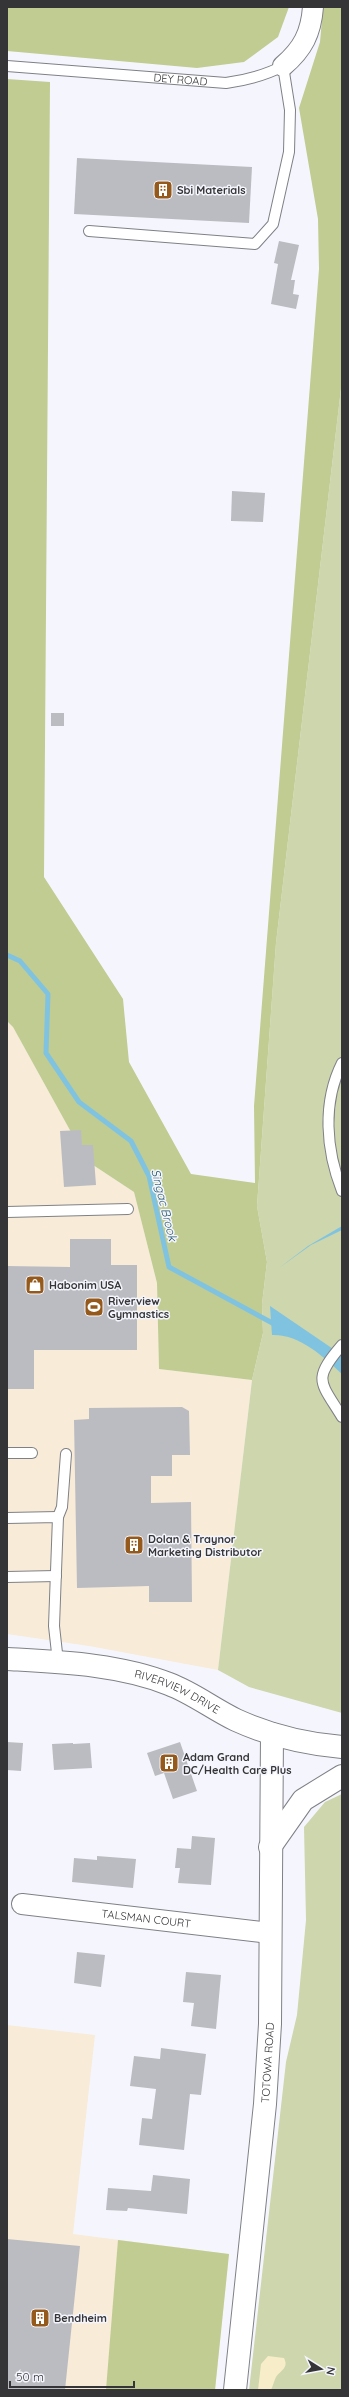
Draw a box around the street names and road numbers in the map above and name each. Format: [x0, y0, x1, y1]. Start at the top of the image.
street label: DEY ROAD [153, 70, 208, 89]
street label: RIVERVIEW DRIVE [133, 1666, 222, 1717]
street label: TALSMAN COURT [101, 1906, 192, 1931]
street label: TOTOWA ROAD [258, 2022, 277, 2103]

